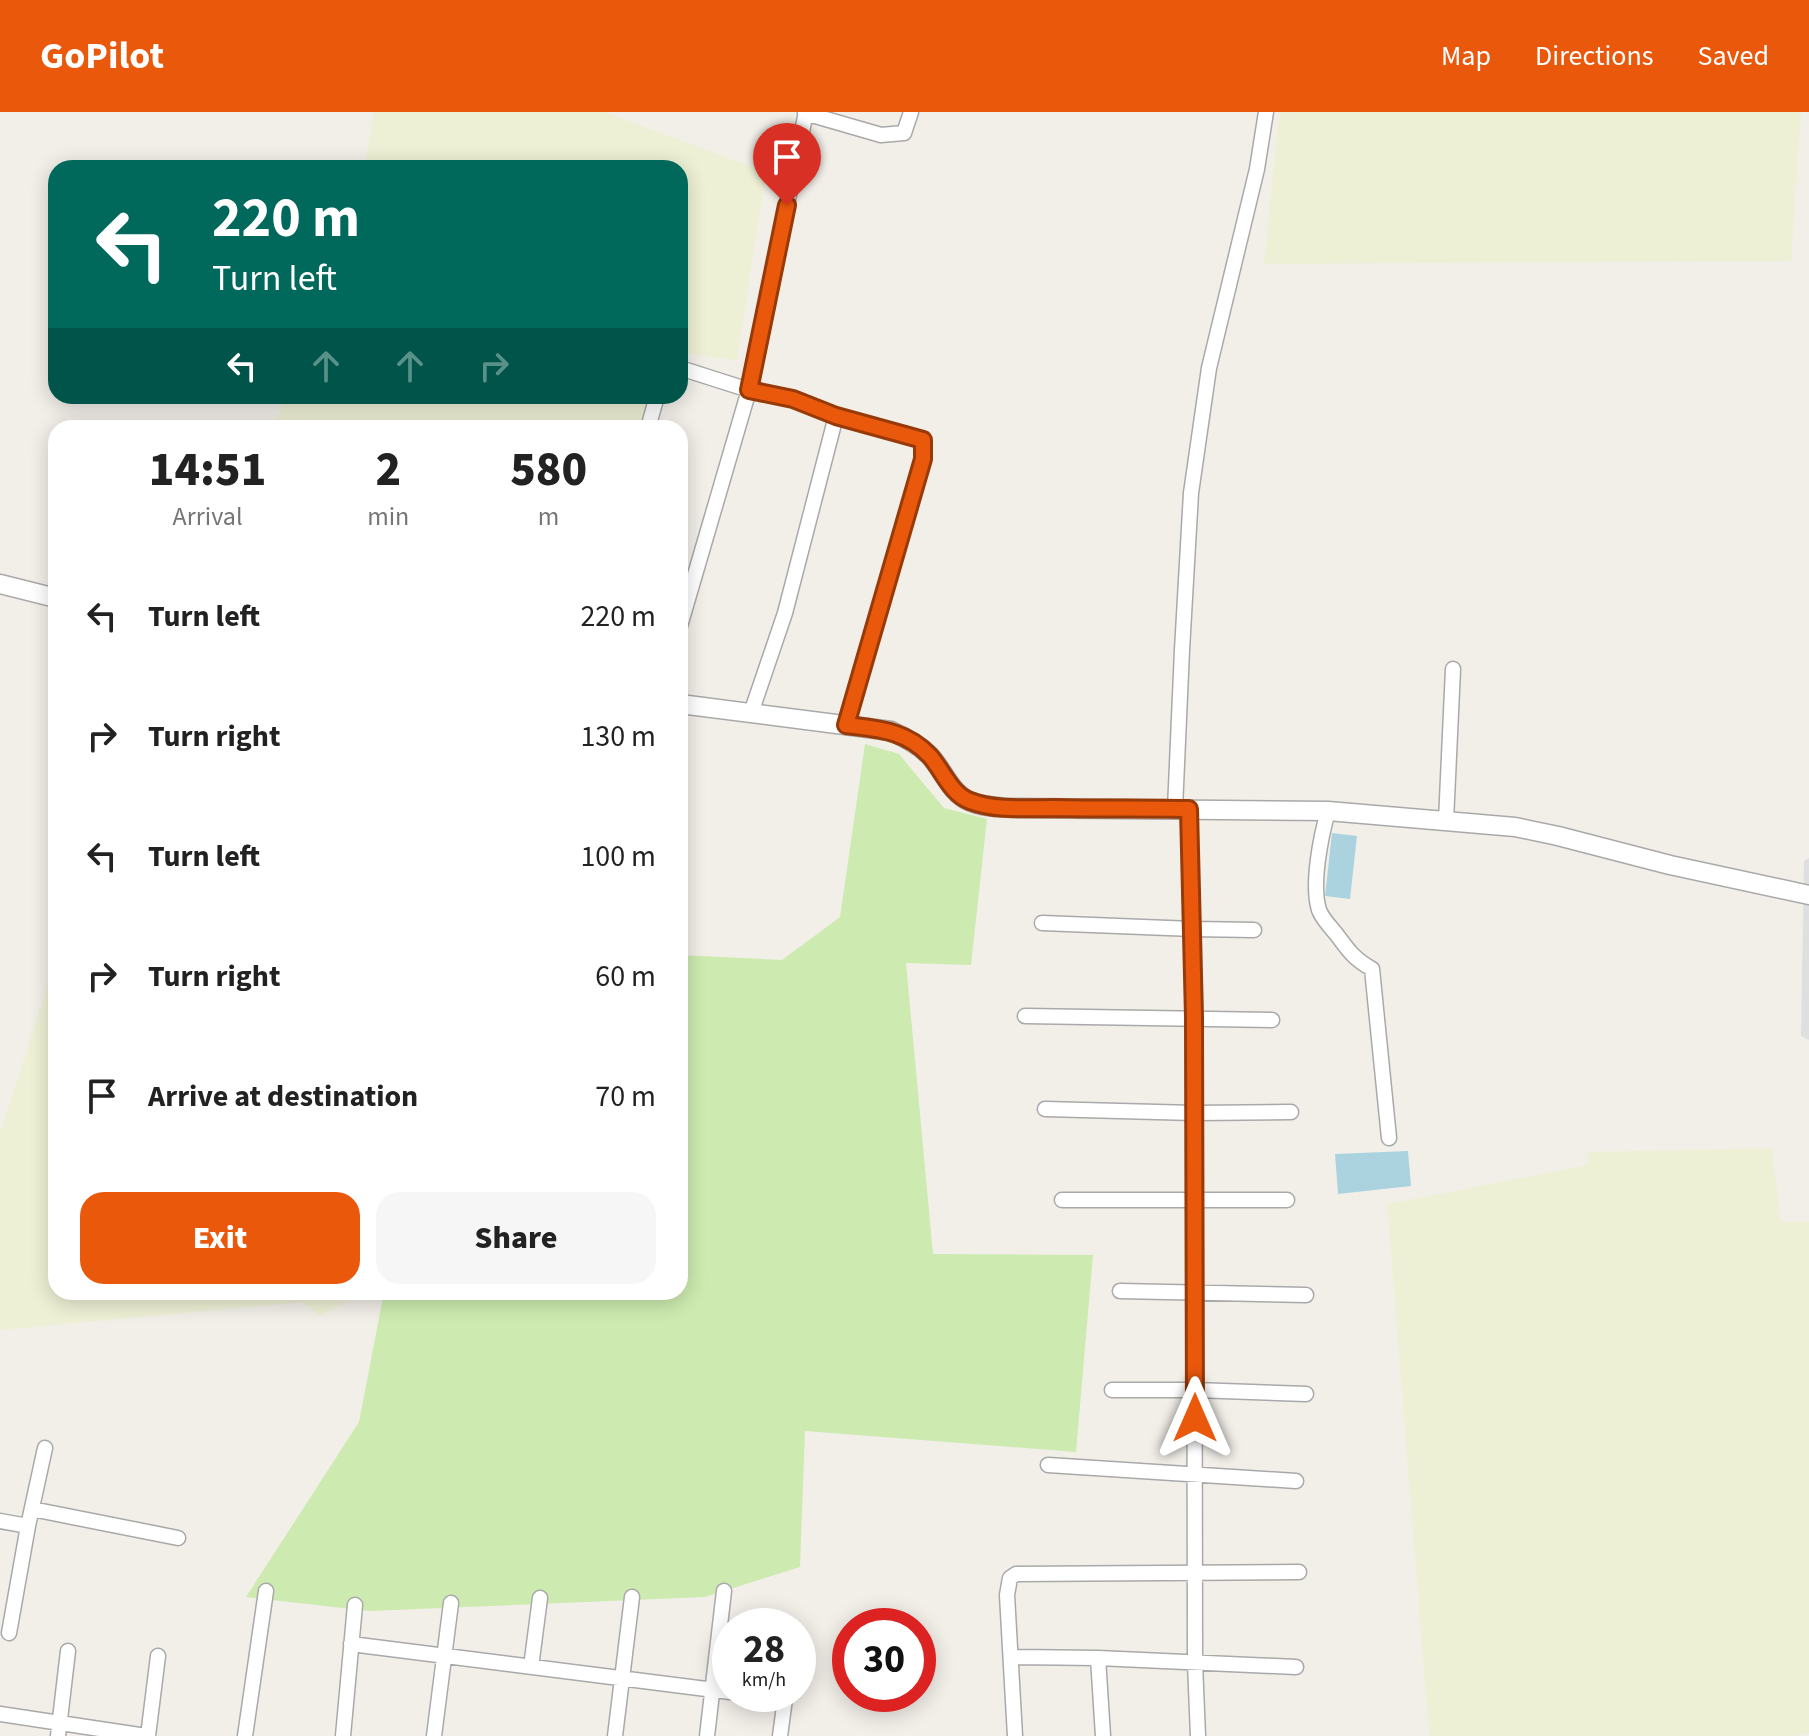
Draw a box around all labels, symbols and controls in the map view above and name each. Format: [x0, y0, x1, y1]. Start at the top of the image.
text: GoPilot [40, 29, 164, 83]
text: Map [1441, 36, 1491, 76]
text: Directions [1535, 36, 1654, 76]
text: Saved [1698, 36, 1769, 76]
pin [753, 123, 821, 205]
icon: arrive [765, 135, 809, 179]
text: 220 m [212, 179, 360, 258]
icon: left [80, 192, 184, 296]
text: Turn left [212, 253, 337, 304]
icon: left [220, 344, 264, 388]
icon: ahead [304, 344, 348, 388]
icon: ahead [388, 344, 432, 388]
icon: right [472, 344, 516, 388]
text: 14:51 [149, 436, 266, 504]
text: 2 [375, 436, 401, 504]
text: 580 [510, 436, 587, 504]
text: Arrival [173, 498, 243, 535]
text: min [367, 498, 409, 535]
text: m [538, 498, 559, 535]
icon: left [80, 594, 124, 638]
text: Turn left [148, 595, 260, 638]
text: 220 m [580, 595, 656, 638]
icon: right [80, 714, 124, 758]
text: Turn right [148, 715, 280, 758]
text: 130 m [580, 715, 656, 758]
icon: left [80, 834, 124, 878]
text: Turn left [148, 835, 260, 878]
text: 100 m [580, 835, 656, 878]
icon: right [80, 954, 124, 998]
text: Turn right [148, 955, 280, 998]
text: 60 m [595, 955, 656, 998]
icon: arrive [80, 1074, 124, 1118]
text: Arrive at destination [148, 1075, 418, 1118]
text: 70 m [595, 1075, 656, 1118]
button: Exit [80, 1192, 360, 1284]
button: Share [376, 1192, 656, 1284]
position arrow [1153, 1376, 1237, 1460]
speed limit sign: 30 [832, 1608, 936, 1712]
text: 28 [743, 1621, 785, 1678]
text: km/h [742, 1666, 786, 1694]

